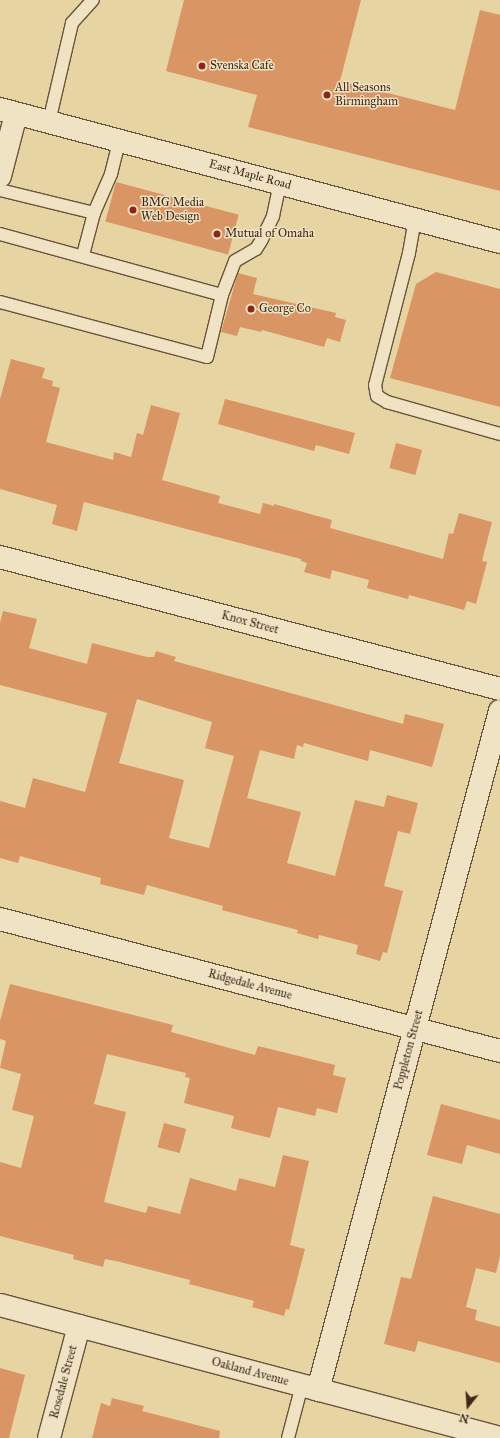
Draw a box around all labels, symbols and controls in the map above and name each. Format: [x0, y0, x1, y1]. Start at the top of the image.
place label: Svenska Cafe [210, 59, 274, 73]
marker: Svenska Cafe [197, 61, 207, 71]
place label: All Seasons Birmingham [335, 81, 398, 109]
marker: All Seasons Birmingham [322, 90, 332, 100]
street label: East Maple Road [207, 157, 293, 193]
place label: BMG Media Web Design [141, 196, 204, 224]
marker: BMG Media Web Design [128, 205, 138, 215]
place label: Mutual of Omaha [225, 227, 314, 241]
marker: Mutual of Omaha [212, 229, 222, 239]
place label: George Co [259, 302, 311, 316]
marker: George Co [246, 304, 256, 314]
street label: Knox Street [220, 608, 280, 638]
street label: Ridgedale Avenue [206, 967, 294, 1003]
street label: Poppleton Street [391, 1008, 427, 1092]
street label: Rosedale Street [47, 1344, 81, 1420]
street label: Oakland Avenue [210, 1355, 290, 1389]
north arrow [448, 1386, 488, 1426]
text: N [458, 1410, 471, 1426]

